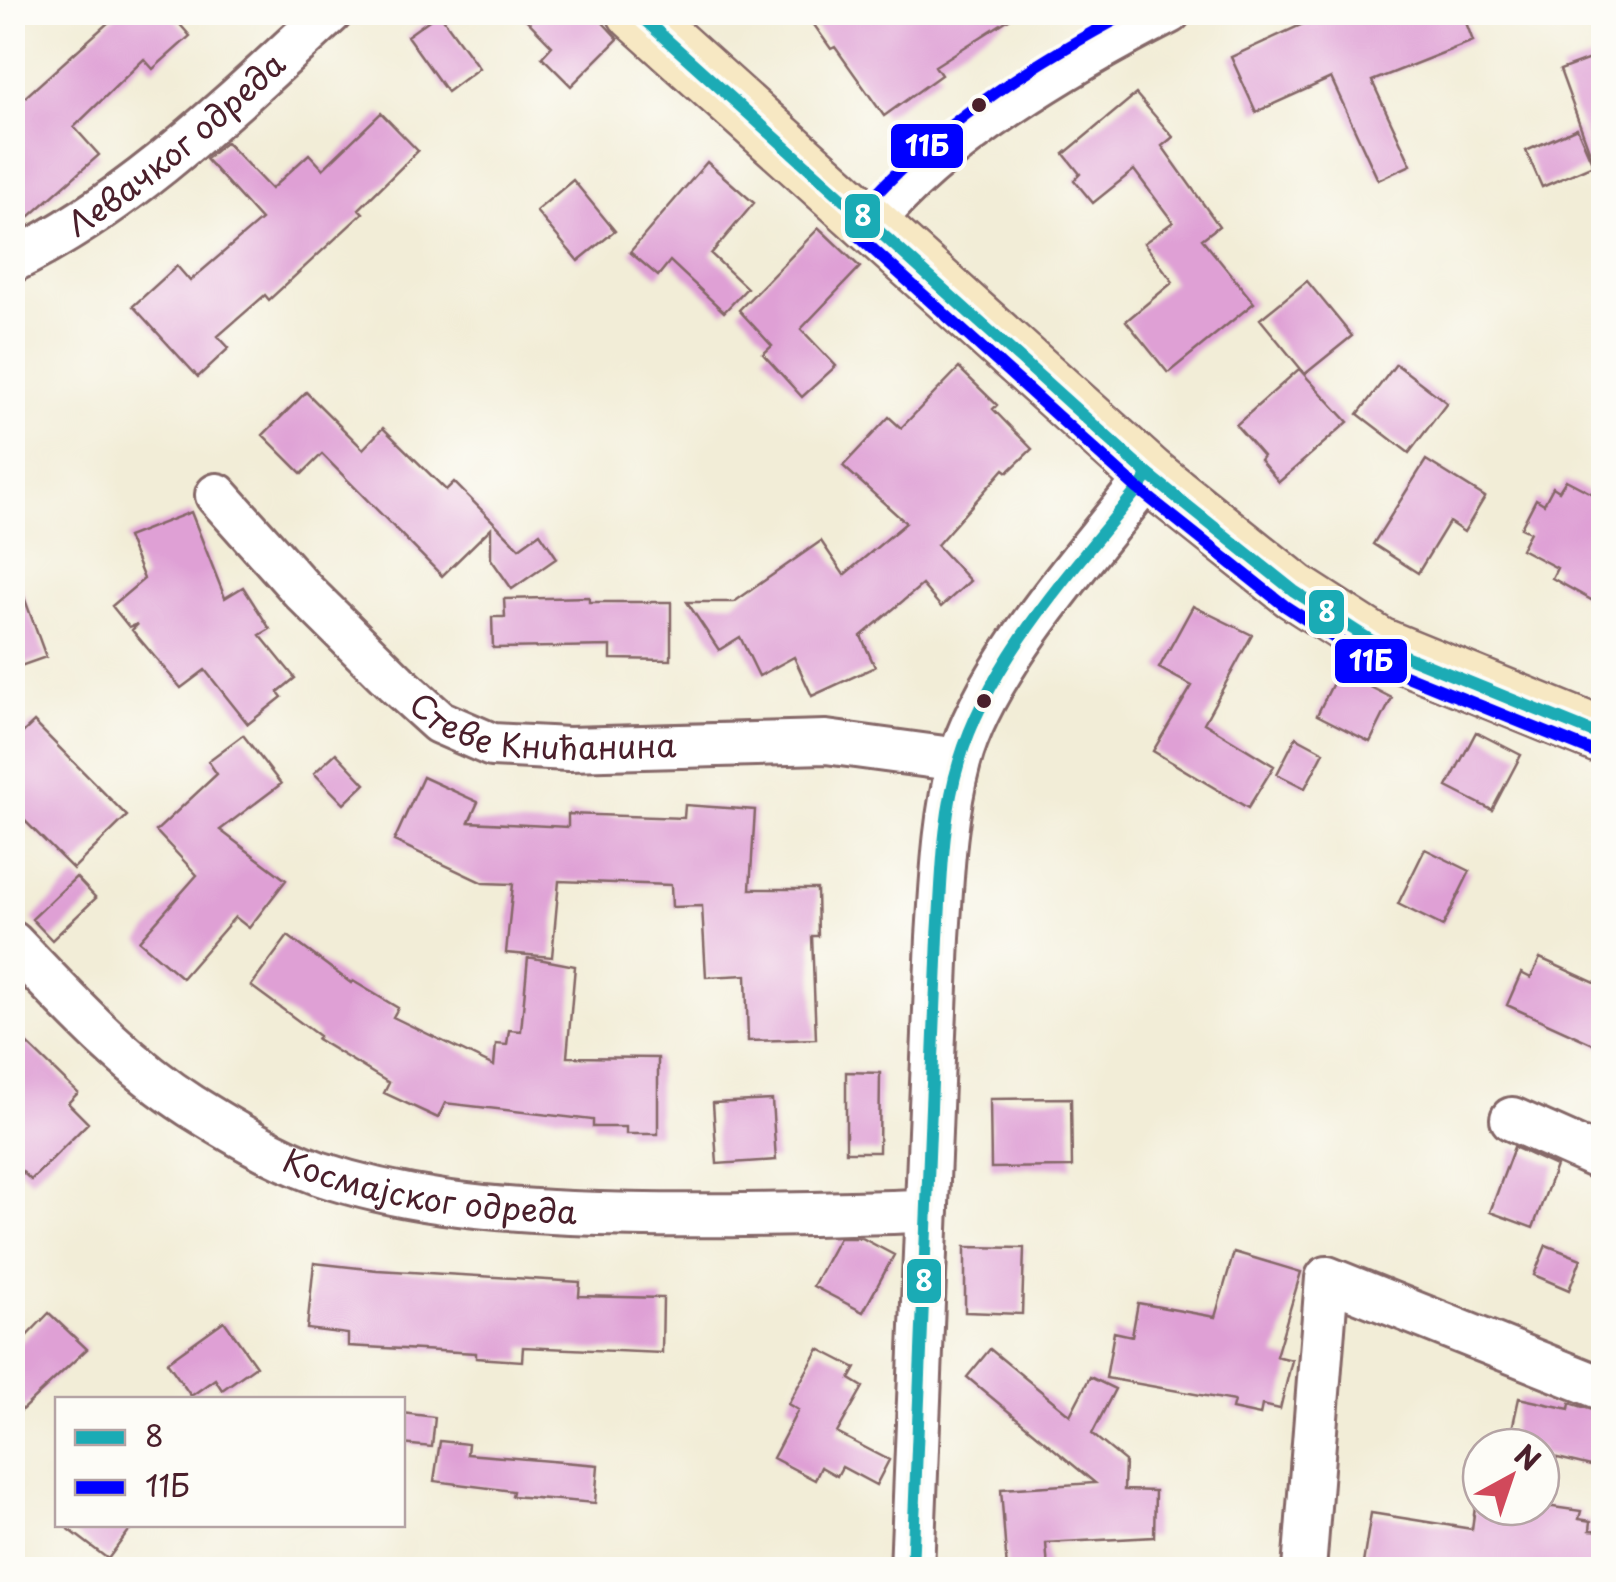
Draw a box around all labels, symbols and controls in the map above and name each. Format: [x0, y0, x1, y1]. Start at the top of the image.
street label: Левачког одреда [57, 40, 295, 247]
unlabelled marker [969, 95, 989, 115]
line badge: 11Б [889, 122, 965, 170]
text: 11Б [905, 123, 949, 166]
line badge: 8 [843, 192, 882, 240]
text: 8 [854, 193, 872, 236]
line badge: 8 [1307, 588, 1346, 636]
text: 8 [1318, 589, 1336, 632]
line badge: 11Б [1333, 637, 1409, 685]
text: 11Б [1349, 638, 1393, 681]
street label: Стеве Книћанина [399, 680, 677, 771]
unlabelled marker [974, 691, 994, 711]
street label: Космајског одреда [276, 1135, 578, 1235]
line badge: 8 [905, 1257, 943, 1305]
text: 8 [915, 1258, 933, 1301]
legend [55, 1397, 405, 1527]
text: 8 [145, 1412, 164, 1457]
north arrow [1461, 1427, 1561, 1527]
text: N [1506, 1433, 1550, 1480]
text: 11Б [145, 1462, 190, 1507]

